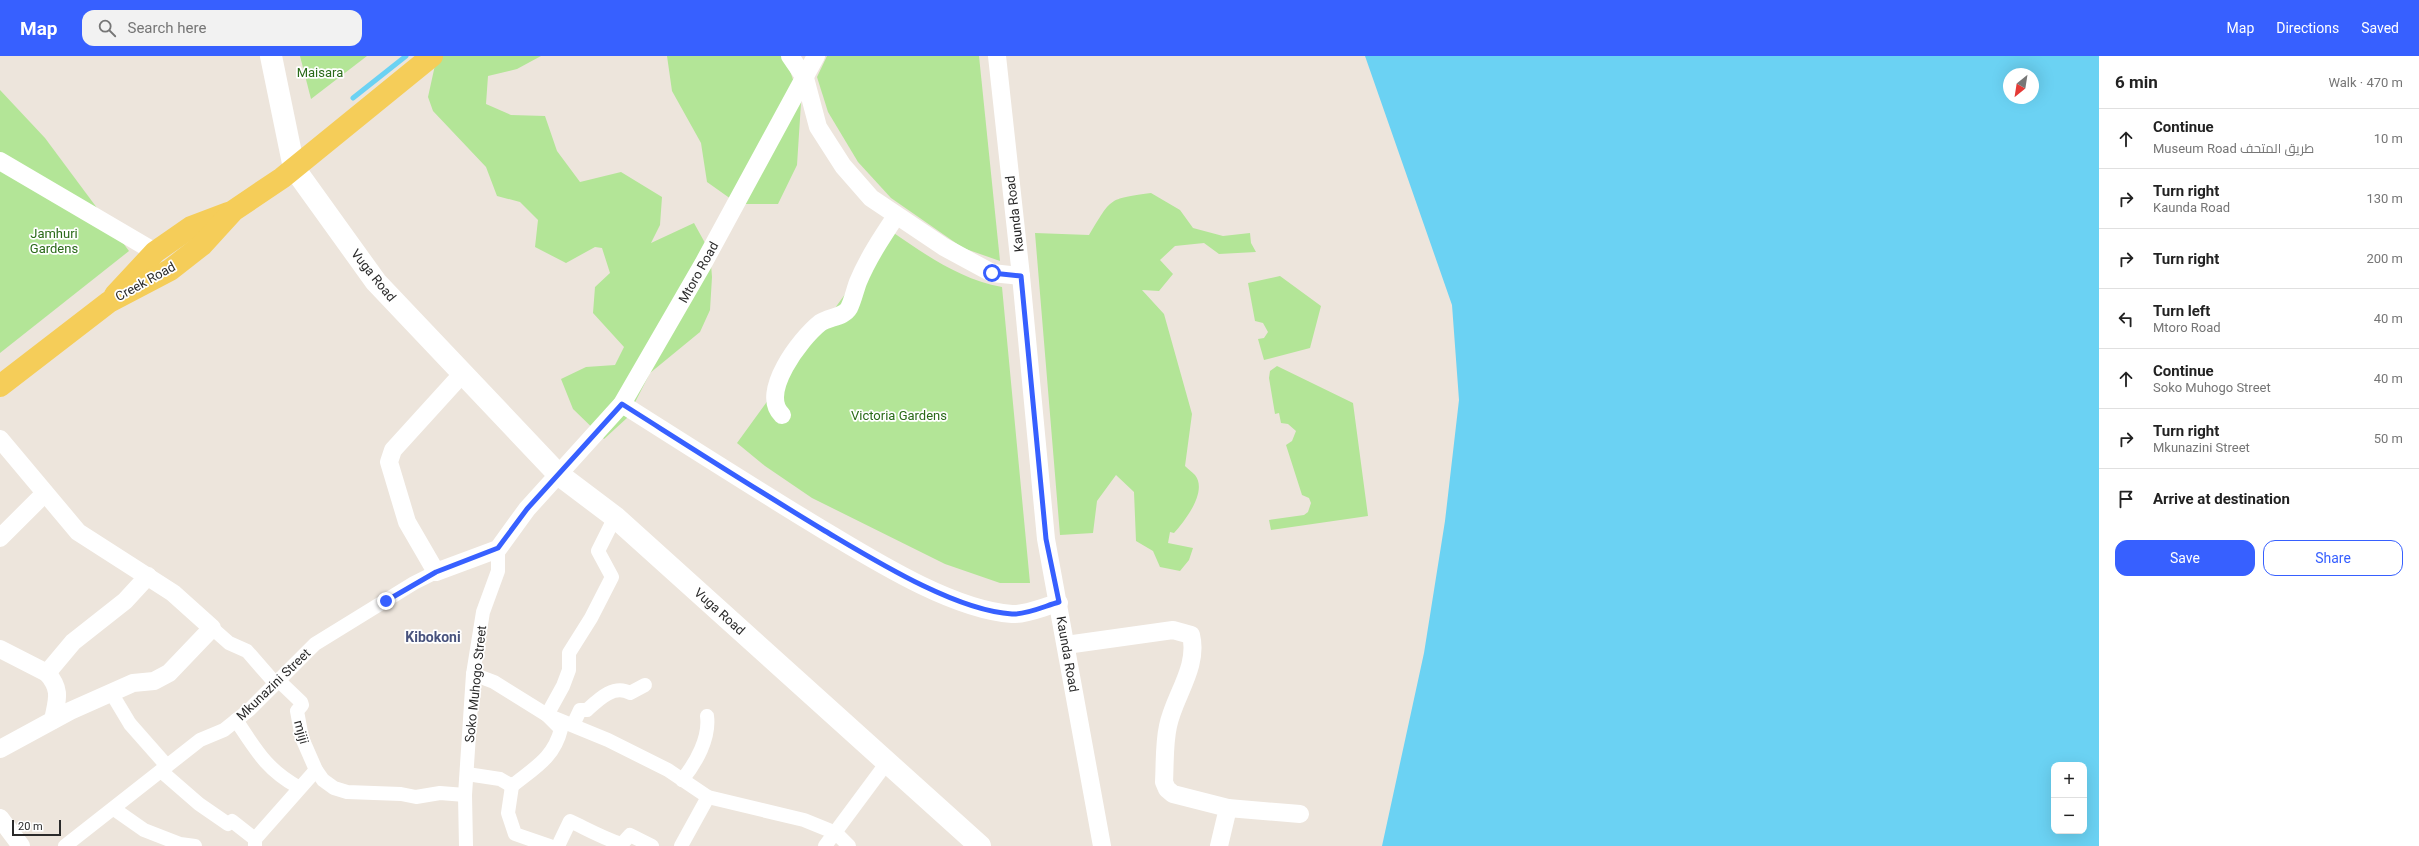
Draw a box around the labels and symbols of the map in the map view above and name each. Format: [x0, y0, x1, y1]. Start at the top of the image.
park label: Maisara [297, 65, 343, 80]
north arrow [2003, 68, 2039, 104]
street label: Kaunda Road [1002, 175, 1027, 253]
park label: Jamhuri Gardens [30, 226, 78, 256]
street label: Mtoro Road [675, 239, 721, 305]
street label: Vuga Road [348, 246, 399, 304]
street label: Creek Road [113, 259, 178, 304]
route start [983, 264, 1001, 282]
park label: Victoria Gardens [851, 408, 947, 423]
street label: Vuga Road [691, 585, 748, 638]
route end [377, 592, 395, 610]
street label: Kaunda Road [1053, 615, 1082, 693]
street label: Soko Muhogo Street [462, 625, 489, 743]
district label: Kibokoni [405, 629, 461, 645]
street label: Mkunazini Street [233, 645, 313, 723]
street label: mjiji [291, 719, 312, 746]
scale bar [12, 818, 61, 837]

